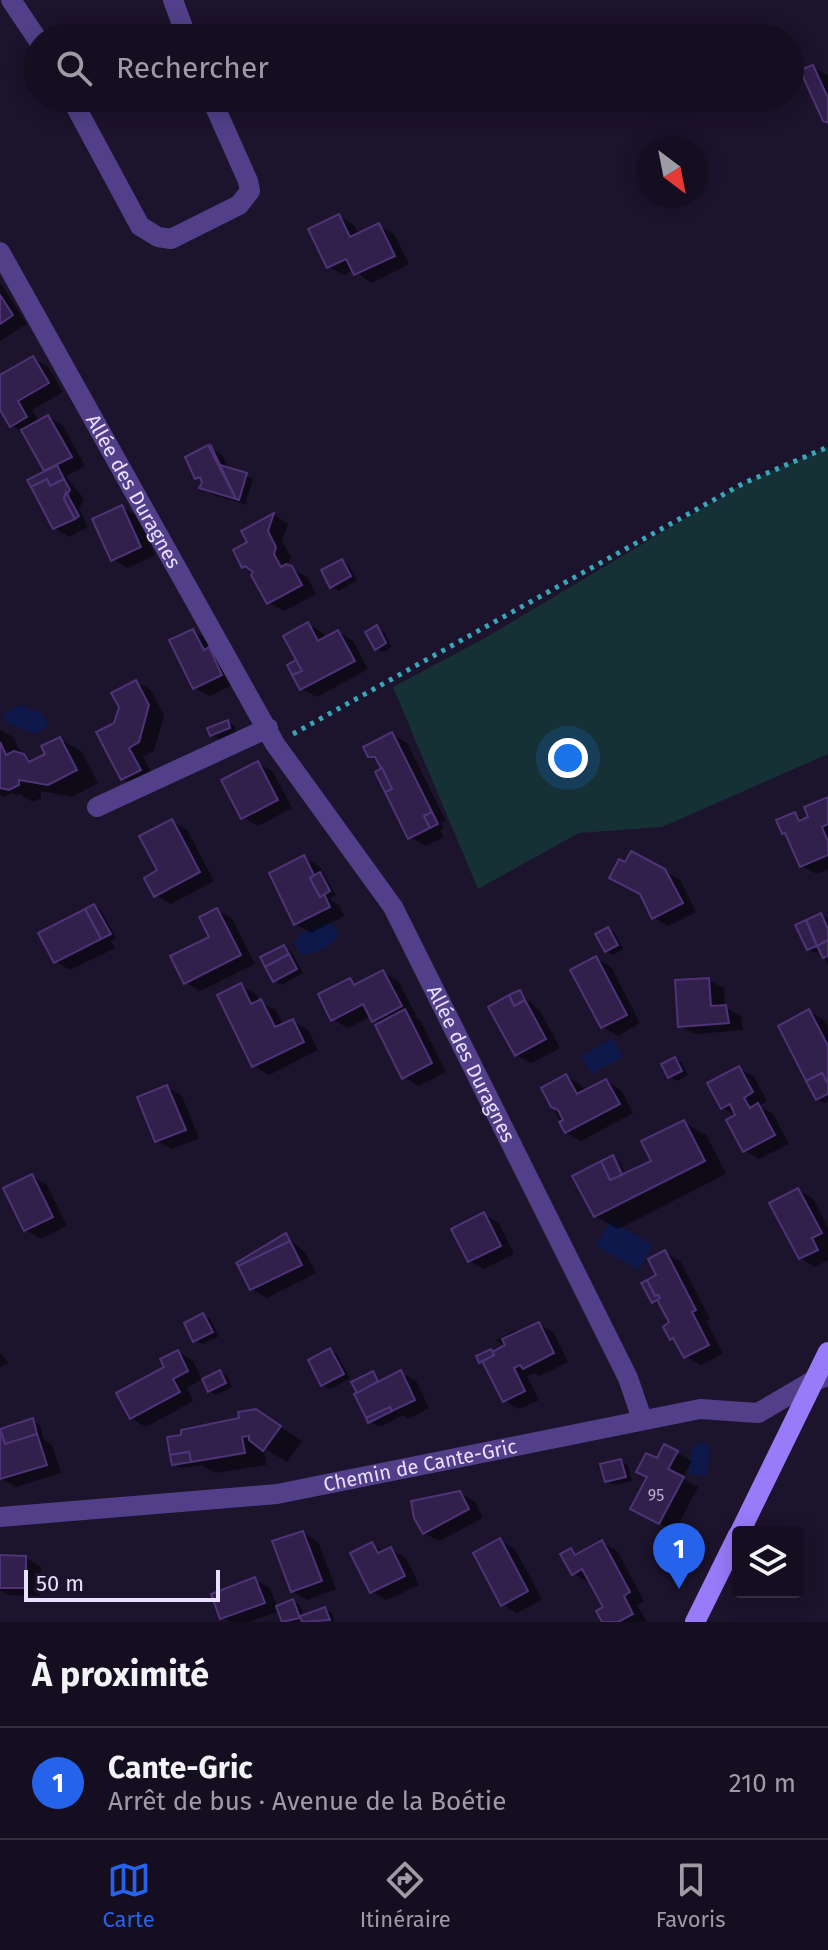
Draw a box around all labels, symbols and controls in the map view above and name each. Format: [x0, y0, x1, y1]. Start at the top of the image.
search box [24, 24, 804, 112]
icon: search [52, 46, 96, 90]
text: Rechercher [116, 50, 269, 86]
north arrow [636, 136, 708, 208]
street label: Allée des Duragnes [81, 410, 186, 572]
your location [548, 738, 588, 778]
street label: Allée des Duragnes [422, 981, 520, 1146]
street label: Chemin de Cante-Gric [321, 1434, 519, 1496]
house number: 95 [648, 1486, 664, 1505]
pin: 1 [653, 1523, 705, 1589]
map controls [732, 1526, 804, 1598]
button: layers [732, 1526, 804, 1598]
scale bar [24, 1566, 220, 1602]
text: 50 m [36, 1570, 84, 1597]
text: À proximité [32, 1654, 209, 1695]
text: Cante-Gric [108, 1750, 253, 1786]
text: 1 [52, 1768, 64, 1799]
text: 210 m [729, 1768, 796, 1799]
text: Arrêt de bus · Avenue de la Boétie [108, 1786, 506, 1817]
tab: Carte [102, 1858, 155, 1933]
tab: Itinéraire [360, 1858, 451, 1933]
tab: Favoris [656, 1858, 726, 1933]

